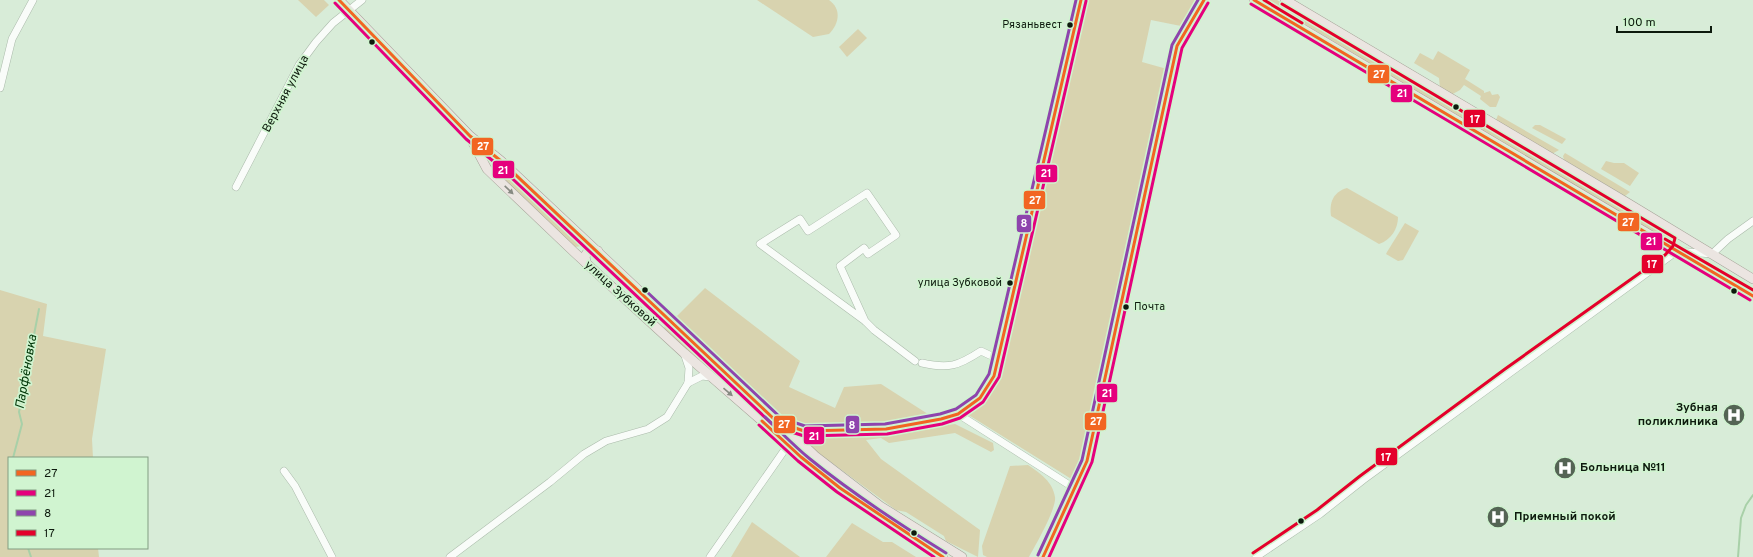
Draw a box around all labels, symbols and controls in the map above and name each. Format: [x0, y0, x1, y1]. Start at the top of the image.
scale bar [1617, 8, 1711, 34]
text: 100 m [1623, 15, 1656, 31]
place label: Рязаньвест [1002, 18, 1062, 32]
marker: Рязаньвест [1065, 20, 1075, 30]
unlabelled marker [367, 37, 377, 47]
street label: Верхняя улица [259, 53, 313, 135]
line badge: 27 [1367, 64, 1390, 84]
text: 27 [1373, 68, 1385, 82]
line badge: 21 [1390, 84, 1413, 103]
text: 21 [1396, 87, 1408, 101]
unlabelled marker [1451, 102, 1461, 112]
line badge: 17 [1463, 109, 1486, 128]
text: 17 [1470, 113, 1480, 127]
line badge: 27 [471, 137, 494, 156]
text: 27 [477, 140, 489, 154]
line badge: 21 [492, 160, 515, 179]
text: 21 [497, 164, 509, 178]
line badge: 21 [1035, 164, 1058, 183]
text: 21 [1040, 167, 1052, 181]
one-way arrow [504, 185, 514, 195]
line badge: 27 [1023, 190, 1046, 210]
text: 27 [1029, 194, 1041, 208]
line badge: 27 [1617, 212, 1640, 232]
line badge: 8 [1016, 214, 1032, 233]
text: 27 [1622, 216, 1634, 230]
text: 8 [1021, 217, 1028, 231]
line badge: 21 [1640, 232, 1663, 251]
text: 21 [1645, 235, 1657, 249]
line badge: 17 [1641, 254, 1664, 274]
street label: улица Зубковой [581, 257, 659, 331]
text: 17 [1647, 258, 1657, 272]
place label: улица Зубковой [918, 276, 1002, 290]
marker: улица Зубковой [1005, 278, 1015, 288]
unlabelled marker [640, 285, 650, 295]
unlabelled marker [1729, 286, 1739, 296]
place label: Почта [1134, 300, 1165, 314]
marker: Почта [1121, 302, 1131, 312]
water label: Парфёновка [13, 333, 41, 410]
line badge: 21 [1096, 383, 1118, 403]
one-way arrow [722, 387, 733, 396]
text: 21 [1101, 387, 1113, 401]
place label: Зубная поликлиника [1638, 400, 1718, 430]
hospital icon: Зубная поликлиника [1721, 402, 1747, 428]
line badge: 27 [1084, 412, 1107, 431]
line badge: 27 [773, 415, 796, 434]
line badge: 8 [845, 415, 860, 434]
text: 27 [1090, 415, 1102, 429]
text: 27 [778, 418, 790, 432]
text: 8 [849, 419, 856, 433]
line badge: 21 [803, 426, 825, 445]
text: 21 [808, 430, 820, 444]
line badge: 17 [1375, 447, 1398, 466]
text: 17 [1381, 451, 1391, 465]
hospital icon: Больница №11 [1552, 455, 1578, 481]
legend [8, 457, 148, 549]
place label: Больница №11 [1580, 460, 1666, 476]
text: 27 [44, 466, 58, 482]
text: 21 [44, 486, 56, 502]
hospital icon: Приемный покой [1485, 504, 1511, 530]
text: 8 [44, 506, 51, 522]
place label: Приемный покой [1514, 509, 1616, 525]
unlabelled marker [1296, 516, 1306, 526]
text: 17 [44, 526, 55, 542]
unlabelled marker [909, 528, 919, 538]

